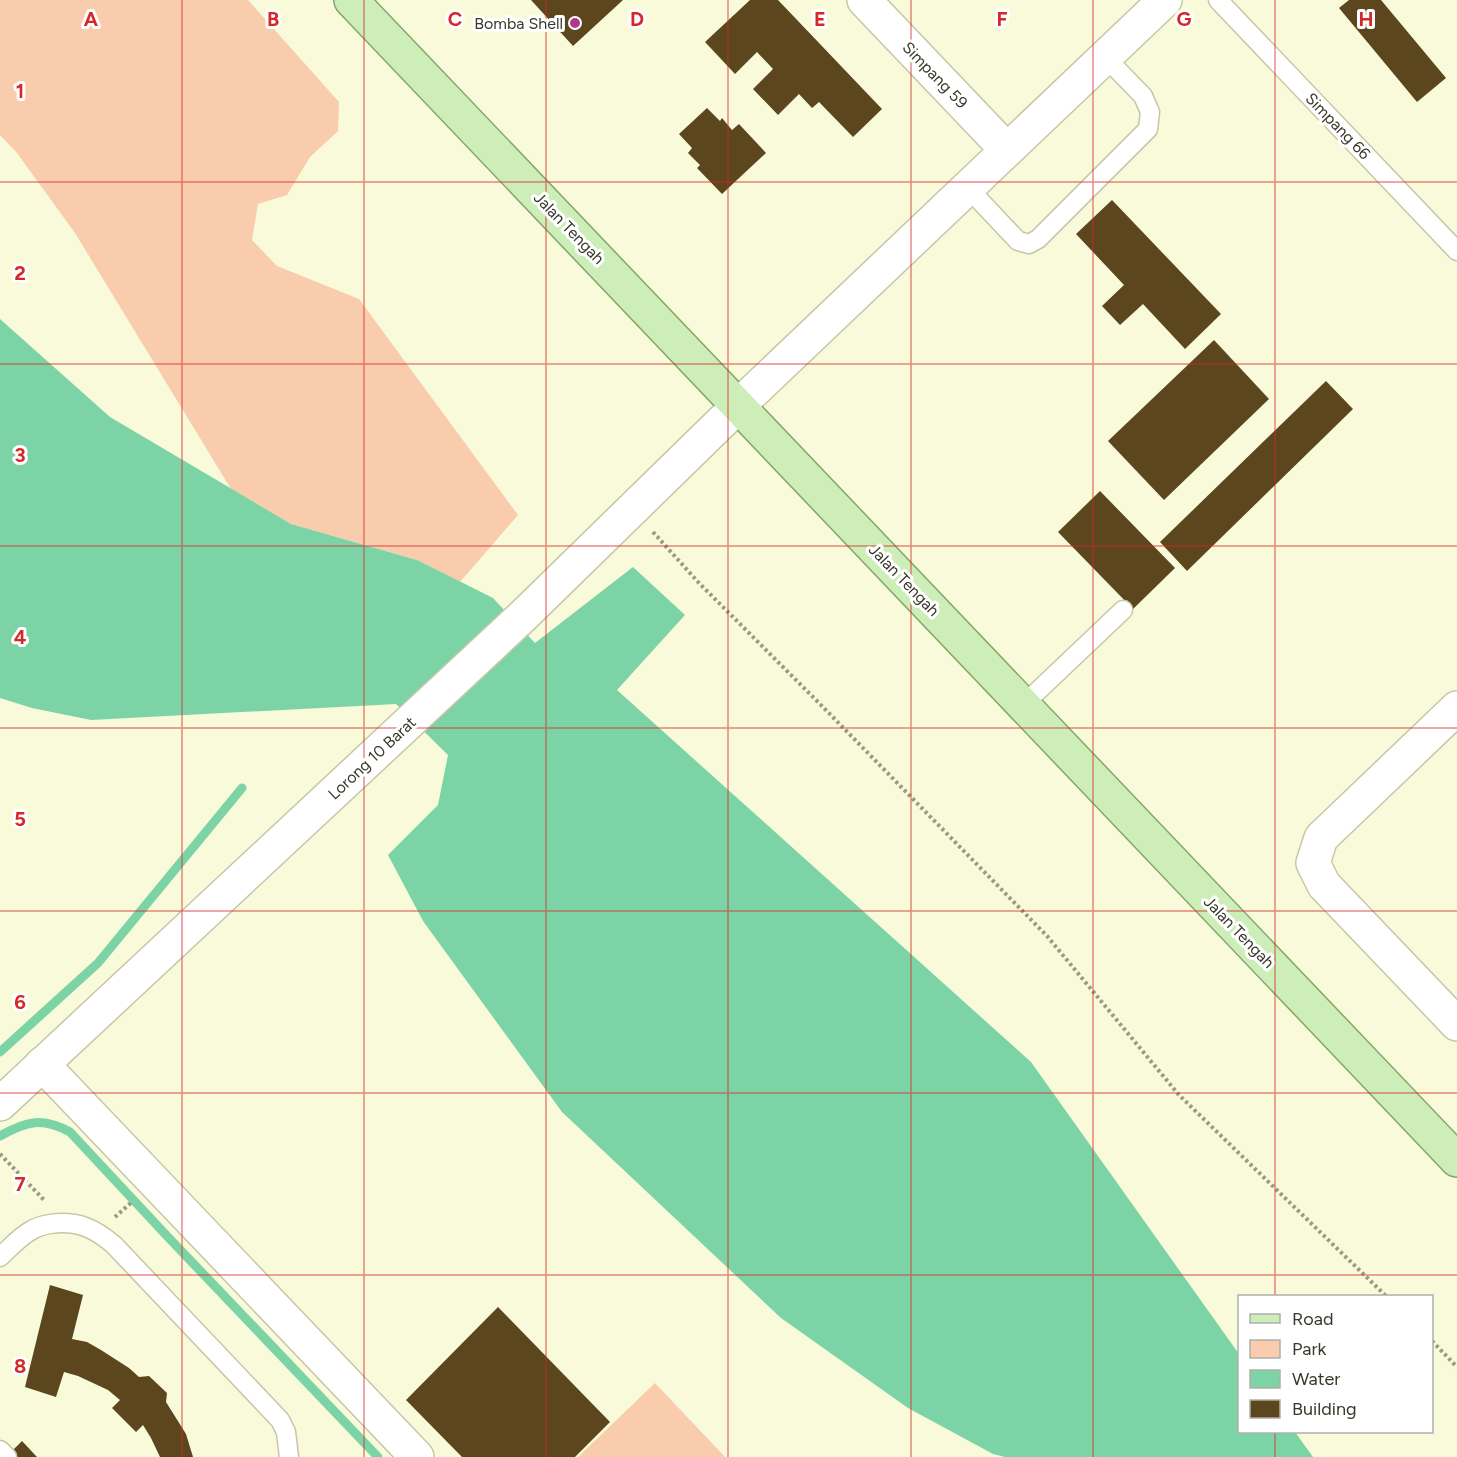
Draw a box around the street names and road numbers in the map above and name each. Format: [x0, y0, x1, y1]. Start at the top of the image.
street label: Simpang 59 [899, 38, 971, 112]
street label: Simpang 66 [1302, 89, 1374, 163]
street label: Jalan Tengah [530, 188, 608, 268]
street label: Jalan Tengah [865, 540, 943, 620]
street label: Lorong 10 Barat [324, 713, 420, 803]
street label: Jalan Tengah [1200, 892, 1278, 972]

